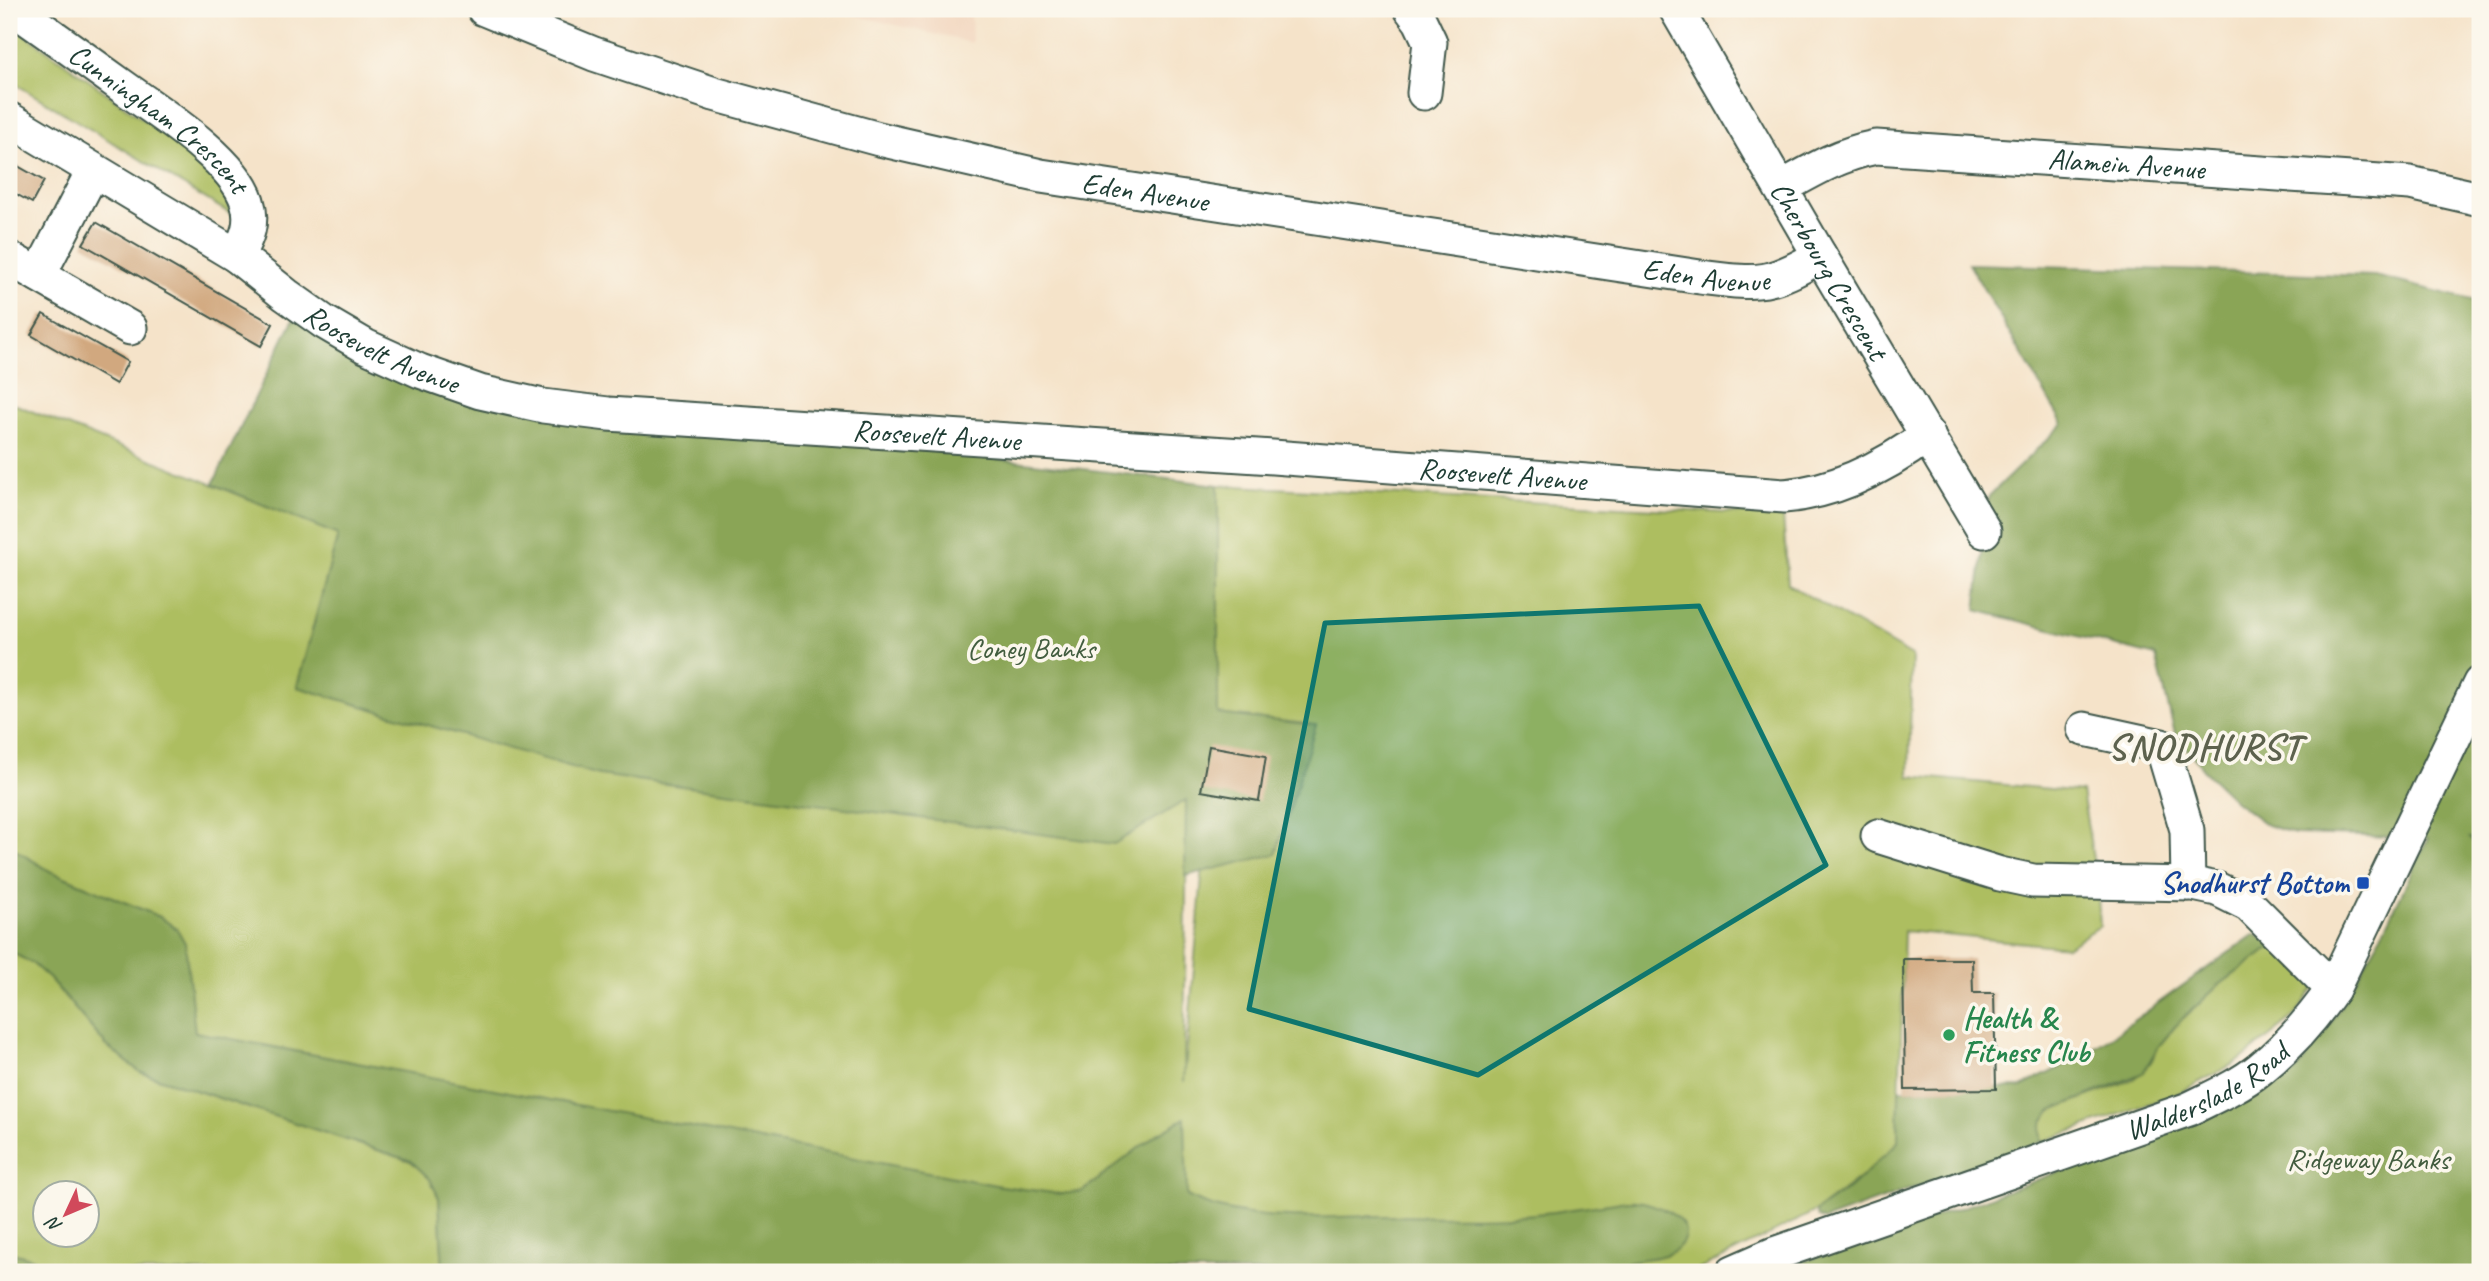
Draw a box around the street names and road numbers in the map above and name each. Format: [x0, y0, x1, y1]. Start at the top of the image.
street label: Cunningham Crescent [61, 35, 260, 202]
street label: Alamein Avenue [2047, 140, 2208, 188]
street label: Eden Avenue [1079, 164, 1213, 221]
street label: Cherbourg Crescent [1762, 174, 1898, 369]
street label: Eden Avenue [1640, 249, 1774, 301]
street label: Roosevelt Avenue [296, 295, 466, 403]
street label: Roosevelt Avenue [851, 411, 1024, 460]
street label: Roosevelt Avenue [1417, 449, 1590, 500]
street label: Walderslade Road [2120, 1031, 2300, 1149]

